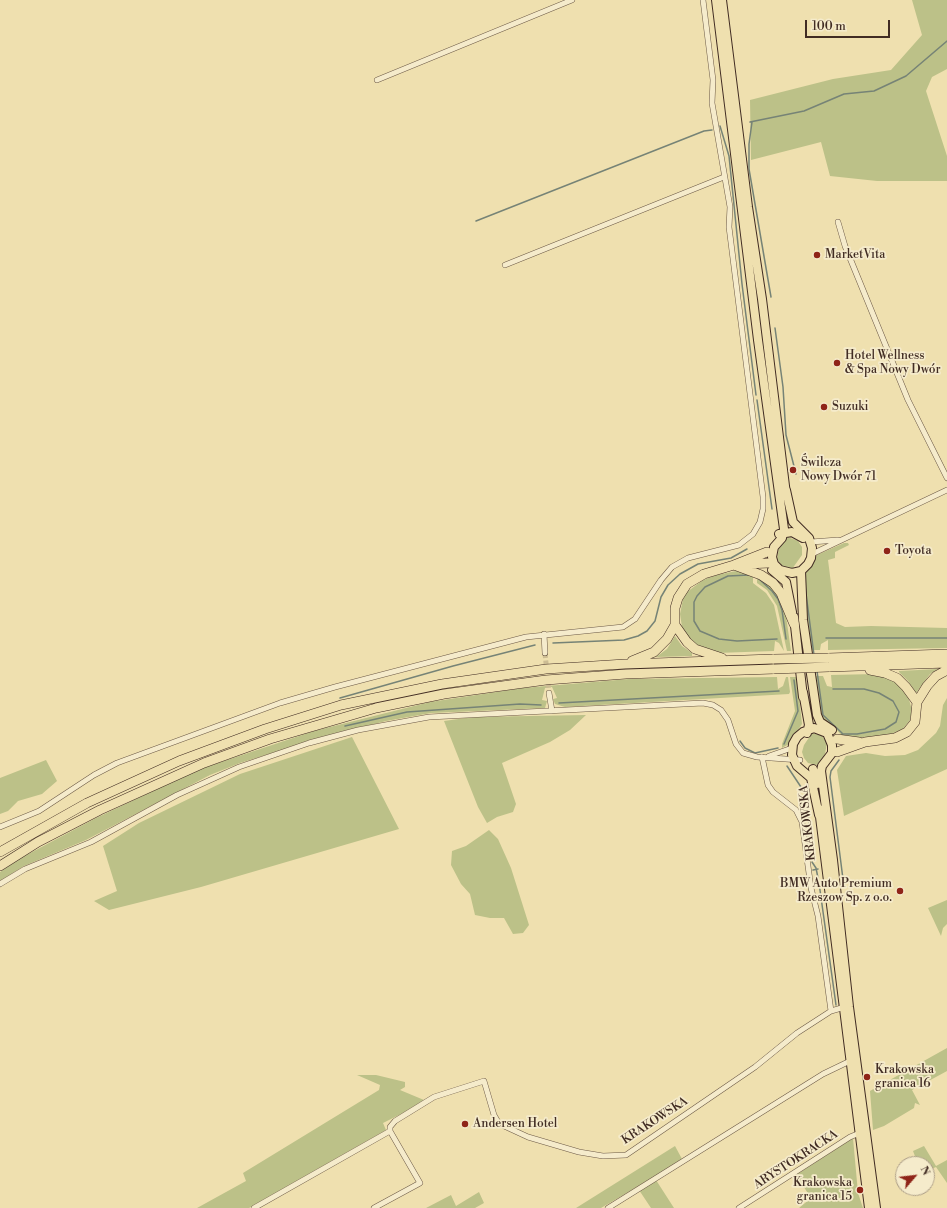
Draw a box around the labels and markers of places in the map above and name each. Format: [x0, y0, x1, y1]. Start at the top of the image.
place label: MarketVita [825, 248, 885, 262]
marker: MarketVita [812, 250, 822, 260]
place label: Hotel Wellness & Spa Nowy Dwór [845, 349, 941, 377]
marker: Hotel Wellness & Spa Nowy Dwór [832, 358, 842, 368]
place label: Suzuki [832, 400, 869, 414]
marker: Suzuki [819, 402, 829, 412]
place label: Świlcza Nowy Dwór 71 [801, 456, 876, 484]
marker: Świlcza Nowy Dwór 71 [788, 465, 798, 475]
place label: Toyota [895, 544, 932, 558]
marker: Toyota [882, 546, 892, 556]
place label: BMW Auto Premium Rzeszow Sp. z o.o. [780, 877, 892, 905]
marker: BMW Auto Premium Rzeszow Sp. z o.o. [895, 886, 905, 896]
place label: Krakowska granica 16 [875, 1063, 934, 1091]
marker: Krakowska granica 16 [862, 1072, 872, 1082]
place label: Andersen Hotel [473, 1117, 557, 1131]
marker: Andersen Hotel [460, 1119, 470, 1129]
place label: Krakowska granica 15 [793, 1176, 852, 1204]
marker: Krakowska granica 15 [855, 1185, 865, 1195]

